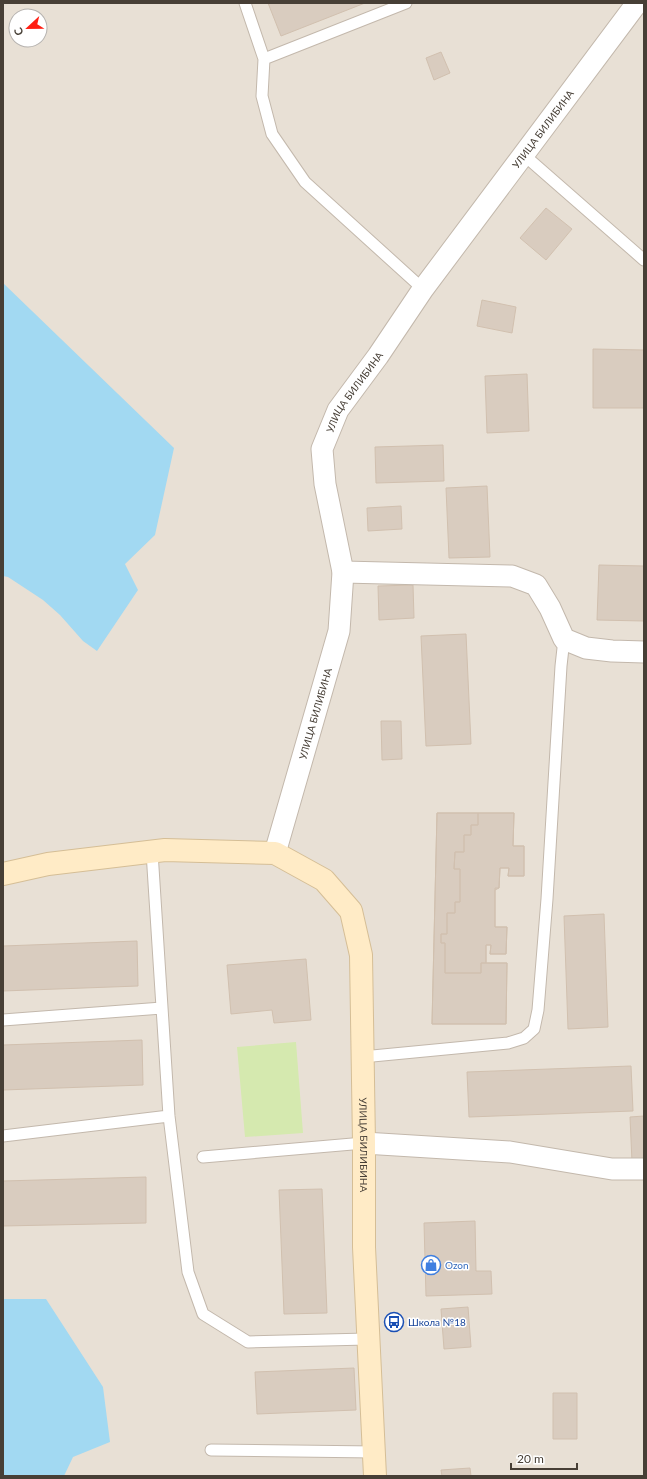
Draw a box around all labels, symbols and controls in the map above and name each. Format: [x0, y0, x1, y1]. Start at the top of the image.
north arrow [8, 8, 48, 48]
text: С [11, 25, 26, 38]
street label: УЛИЦА БИЛИБИНА [510, 87, 576, 171]
street label: УЛИЦА БИЛИБИНА [323, 349, 385, 434]
street label: УЛИЦА БИЛИБИНА [296, 666, 334, 761]
street label: УЛИЦА БИЛИБИНА [357, 1097, 370, 1192]
shop icon: Ozon [420, 1254, 442, 1276]
place label: Ozon [445, 1259, 469, 1271]
bus stop icon: Школа №18 [383, 1311, 405, 1333]
place label: Школа №18 [408, 1316, 466, 1328]
scale bar [511, 1445, 577, 1471]
text: 20 m [517, 1451, 544, 1466]

